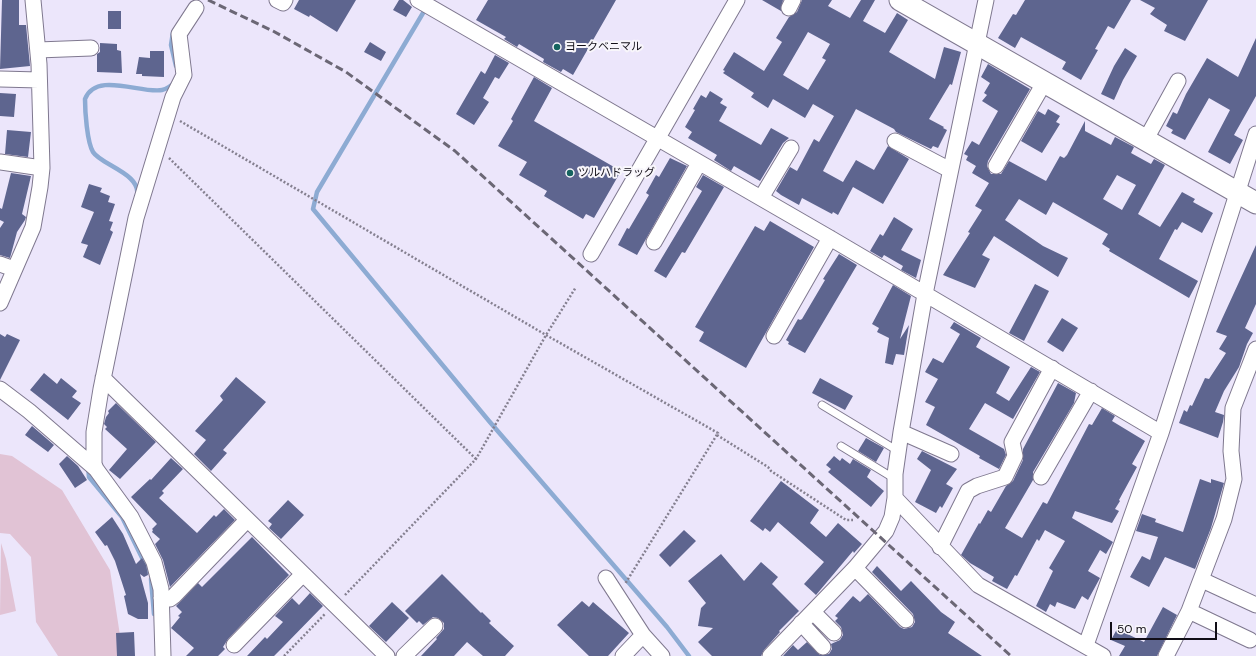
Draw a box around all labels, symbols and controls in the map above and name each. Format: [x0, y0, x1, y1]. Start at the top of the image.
place label: ヨークベニマル [565, 40, 642, 54]
marker: ヨークベニマル [552, 42, 562, 52]
place label: ツルハドラッグ [578, 166, 655, 180]
marker: ツルハドラッグ [565, 168, 575, 178]
scale bar [1112, 614, 1219, 640]
text: 50 m [1117, 621, 1146, 637]

